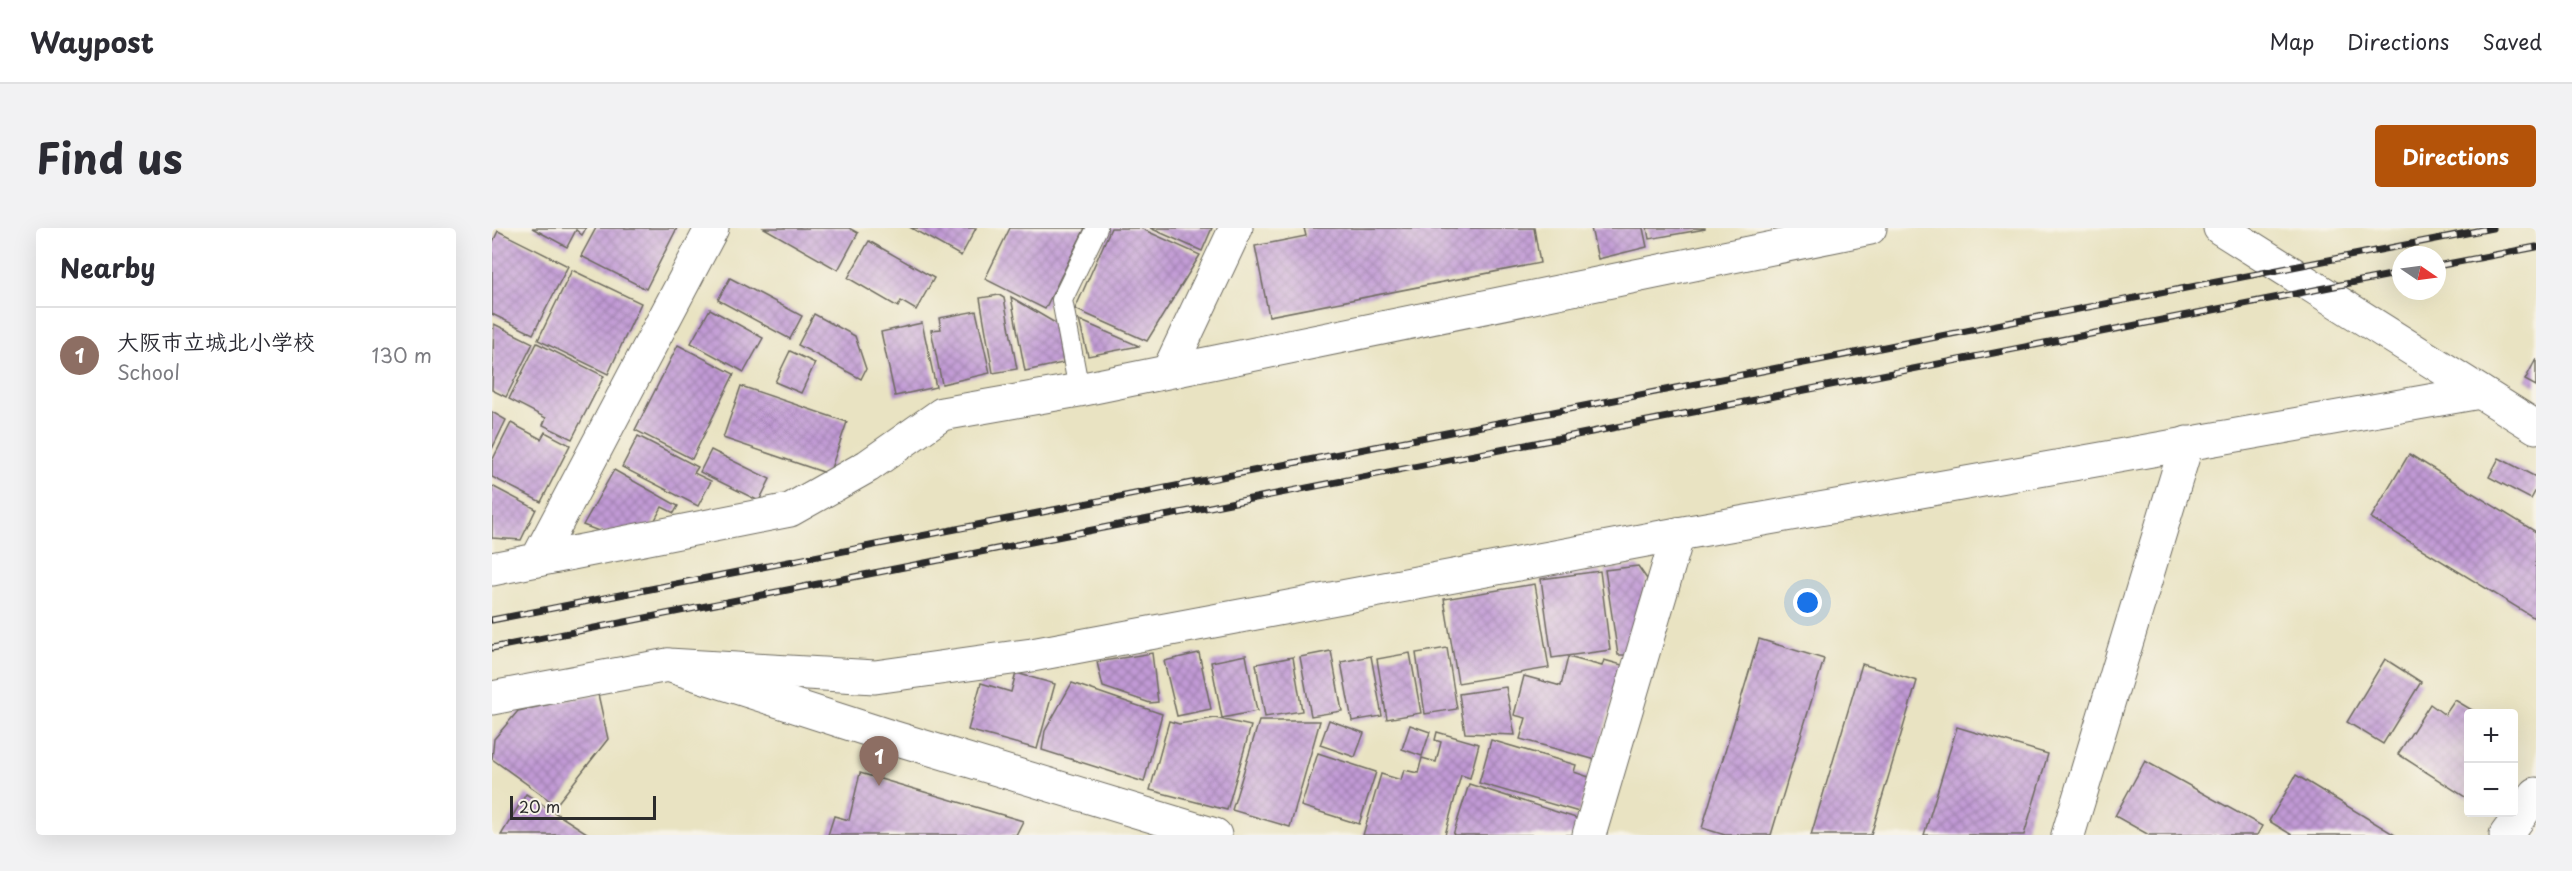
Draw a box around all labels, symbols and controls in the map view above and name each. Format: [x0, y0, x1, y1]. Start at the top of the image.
text: Waypost [30, 20, 154, 63]
text: Map [2269, 25, 2314, 57]
text: Directions [2347, 25, 2449, 57]
text: Saved [2482, 25, 2542, 57]
text: Find us [36, 125, 183, 188]
button: Directions [2375, 125, 2536, 187]
north arrow [2392, 246, 2446, 300]
text: Nearby [60, 248, 155, 287]
text: 大阪市立城北小学校 [117, 324, 315, 357]
text: 1 [75, 340, 84, 370]
text: 130 m [372, 340, 432, 370]
text: School [117, 357, 180, 387]
your location [1793, 588, 1822, 617]
map controls [2464, 709, 2518, 817]
button: + [2464, 709, 2518, 763]
pin: 1 [860, 736, 898, 786]
button: − [2464, 763, 2518, 817]
scale bar [510, 793, 656, 820]
text: 20 m [519, 794, 560, 818]

